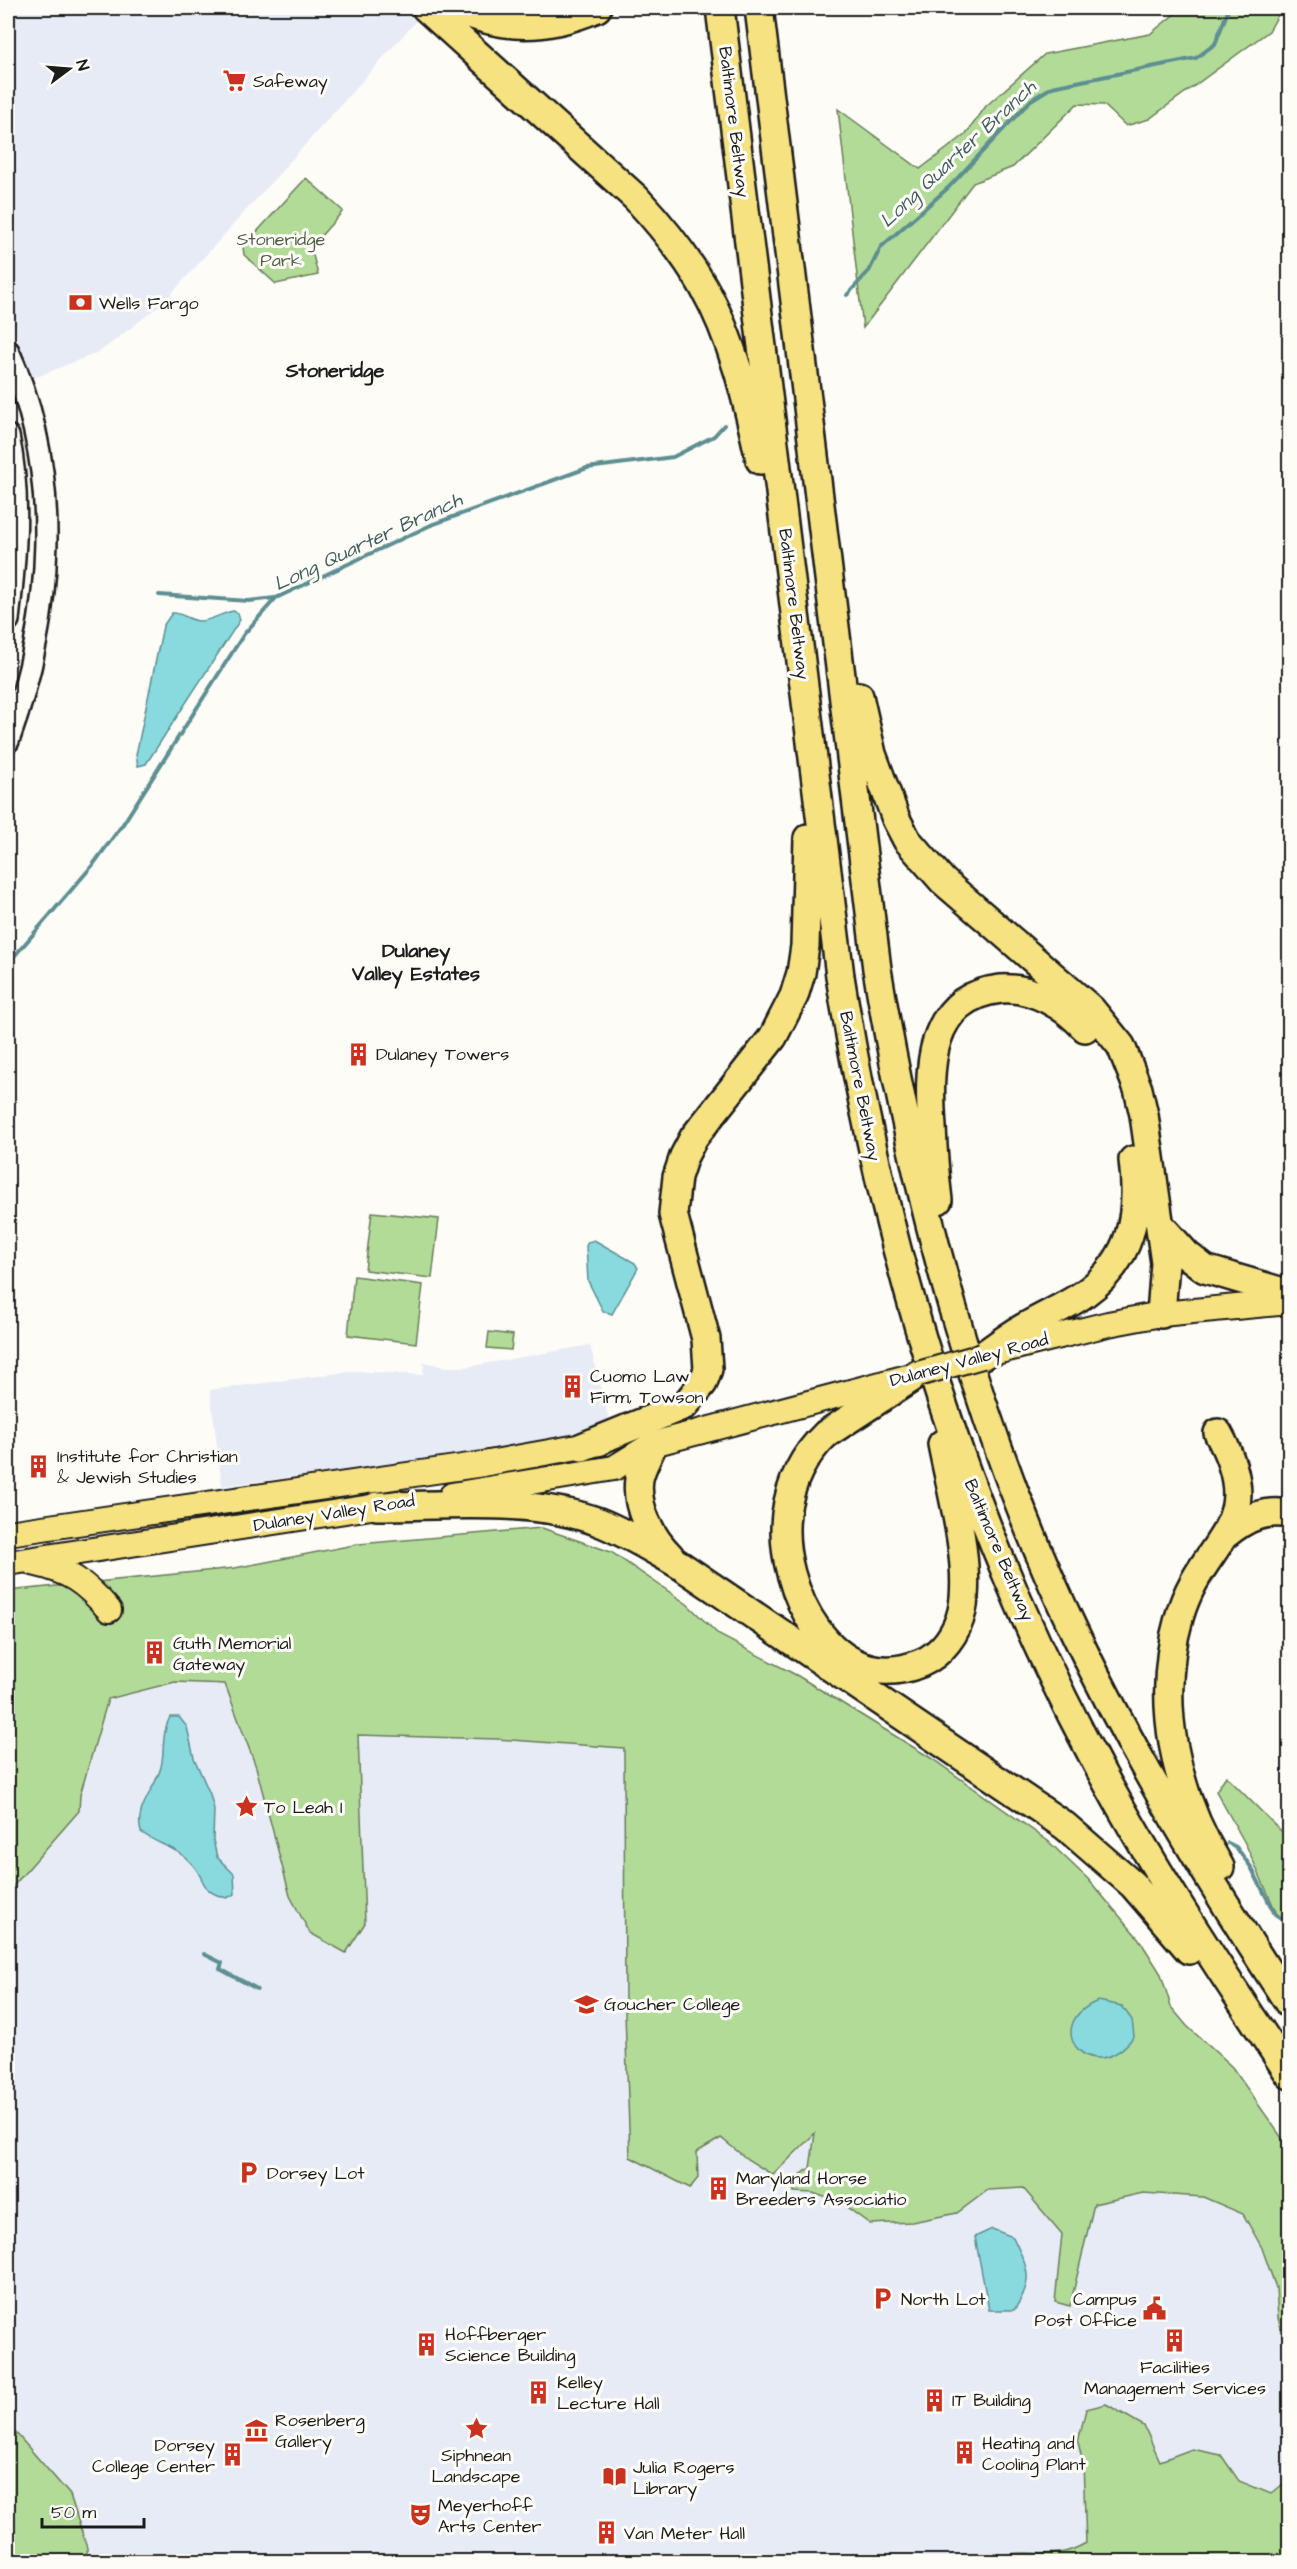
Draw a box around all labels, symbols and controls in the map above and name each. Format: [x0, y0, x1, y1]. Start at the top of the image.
north arrow [39, 39, 99, 99]
street label: Baltimore Beltway [711, 45, 756, 199]
text: N [71, 57, 94, 73]
supermarket icon: Safeway [222, 68, 248, 94]
place label: Safeway [253, 69, 328, 95]
water label: Long Quarter Branch [873, 73, 1044, 235]
park label: Stoneridge Park [237, 227, 326, 273]
bank icon: Wells Fargo [68, 290, 94, 316]
place label: Wells Fargo [99, 291, 199, 317]
district label: Stoneridge [285, 357, 384, 386]
water label: Long Quarter Branch [269, 486, 468, 599]
street label: Baltimore Beltway [771, 527, 816, 681]
district label: Dulaney Valley Estates [351, 937, 480, 989]
street label: Baltimore Beltway [832, 1009, 887, 1163]
building icon: Dulaney Towers [345, 1041, 371, 1067]
place label: Dulaney Towers [376, 1042, 509, 1068]
street label: Dulaney Valley Road [887, 1327, 1051, 1394]
place label: Cuomo Law Firm, Towson [590, 1364, 704, 1410]
building icon: Cuomo Law Firm, Towson [559, 1373, 585, 1399]
place label: Institute for Christian & Jewish Studies [57, 1444, 238, 1490]
building icon: Institute for Christian & Jewish Studies [26, 1453, 52, 1479]
street label: Baltimore Beltway [957, 1475, 1040, 1625]
street label: Dulaney Valley Road [252, 1488, 417, 1539]
place label: Guth Memorial Gateway [173, 1631, 292, 1678]
building icon: Guth Memorial Gateway [142, 1640, 168, 1666]
place icon: To Leah I [233, 1794, 259, 1820]
place label: To Leah I [264, 1795, 343, 1820]
school or university icon: Goucher College [573, 1991, 599, 2017]
place label: Goucher College [604, 1992, 740, 2018]
parking icon: Dorsey Lot [236, 2160, 262, 2186]
place label: Dorsey Lot [267, 2161, 365, 2187]
place label: Maryland Horse Breeders Associatio [736, 2166, 906, 2212]
building icon: Maryland Horse Breeders Associatio [705, 2175, 731, 2201]
parking icon: North Lot [870, 2286, 896, 2312]
place label: North Lot [901, 2287, 986, 2312]
place label: Campus Post Office [1035, 2287, 1137, 2333]
public building icon: Campus Post Office [1142, 2296, 1168, 2322]
place label: Hoffberger Science Building [445, 2322, 575, 2369]
building icon: Facilities Management Services [1162, 2328, 1188, 2354]
building icon: Hoffberger Science Building [414, 2331, 440, 2357]
place label: Facilities Management Services [1084, 2355, 1266, 2402]
place label: Kelley Lecture Hall [557, 2370, 660, 2416]
building icon: Kelley Lecture Hall [526, 2379, 552, 2405]
building icon: IT Building [921, 2387, 947, 2413]
place label: IT Building [952, 2388, 1031, 2414]
place label: Rosenberg Gallery [275, 2408, 365, 2455]
place icon: Siphnean Landscape [463, 2416, 489, 2442]
museum icon: Rosenberg Gallery [244, 2417, 270, 2443]
place label: Heating and Cooling Plant [982, 2431, 1087, 2478]
place label: Dorsey College Center [92, 2433, 215, 2480]
building icon: Heating and Cooling Plant [951, 2440, 977, 2466]
building icon: Dorsey College Center [220, 2442, 246, 2468]
place label: Siphnean Landscape [431, 2443, 521, 2489]
place label: Julia Rogers Library [633, 2455, 735, 2502]
library icon: Julia Rogers Library [602, 2464, 628, 2490]
scale bar [42, 2491, 144, 2529]
place label: Meyerhoff Arts Center [438, 2493, 541, 2539]
text: 50 m [51, 2500, 96, 2525]
theatre icon: Meyerhoff Arts Center [407, 2502, 433, 2528]
building icon: Van Meter Hall [593, 2520, 619, 2546]
place label: Van Meter Hall [624, 2521, 745, 2546]

